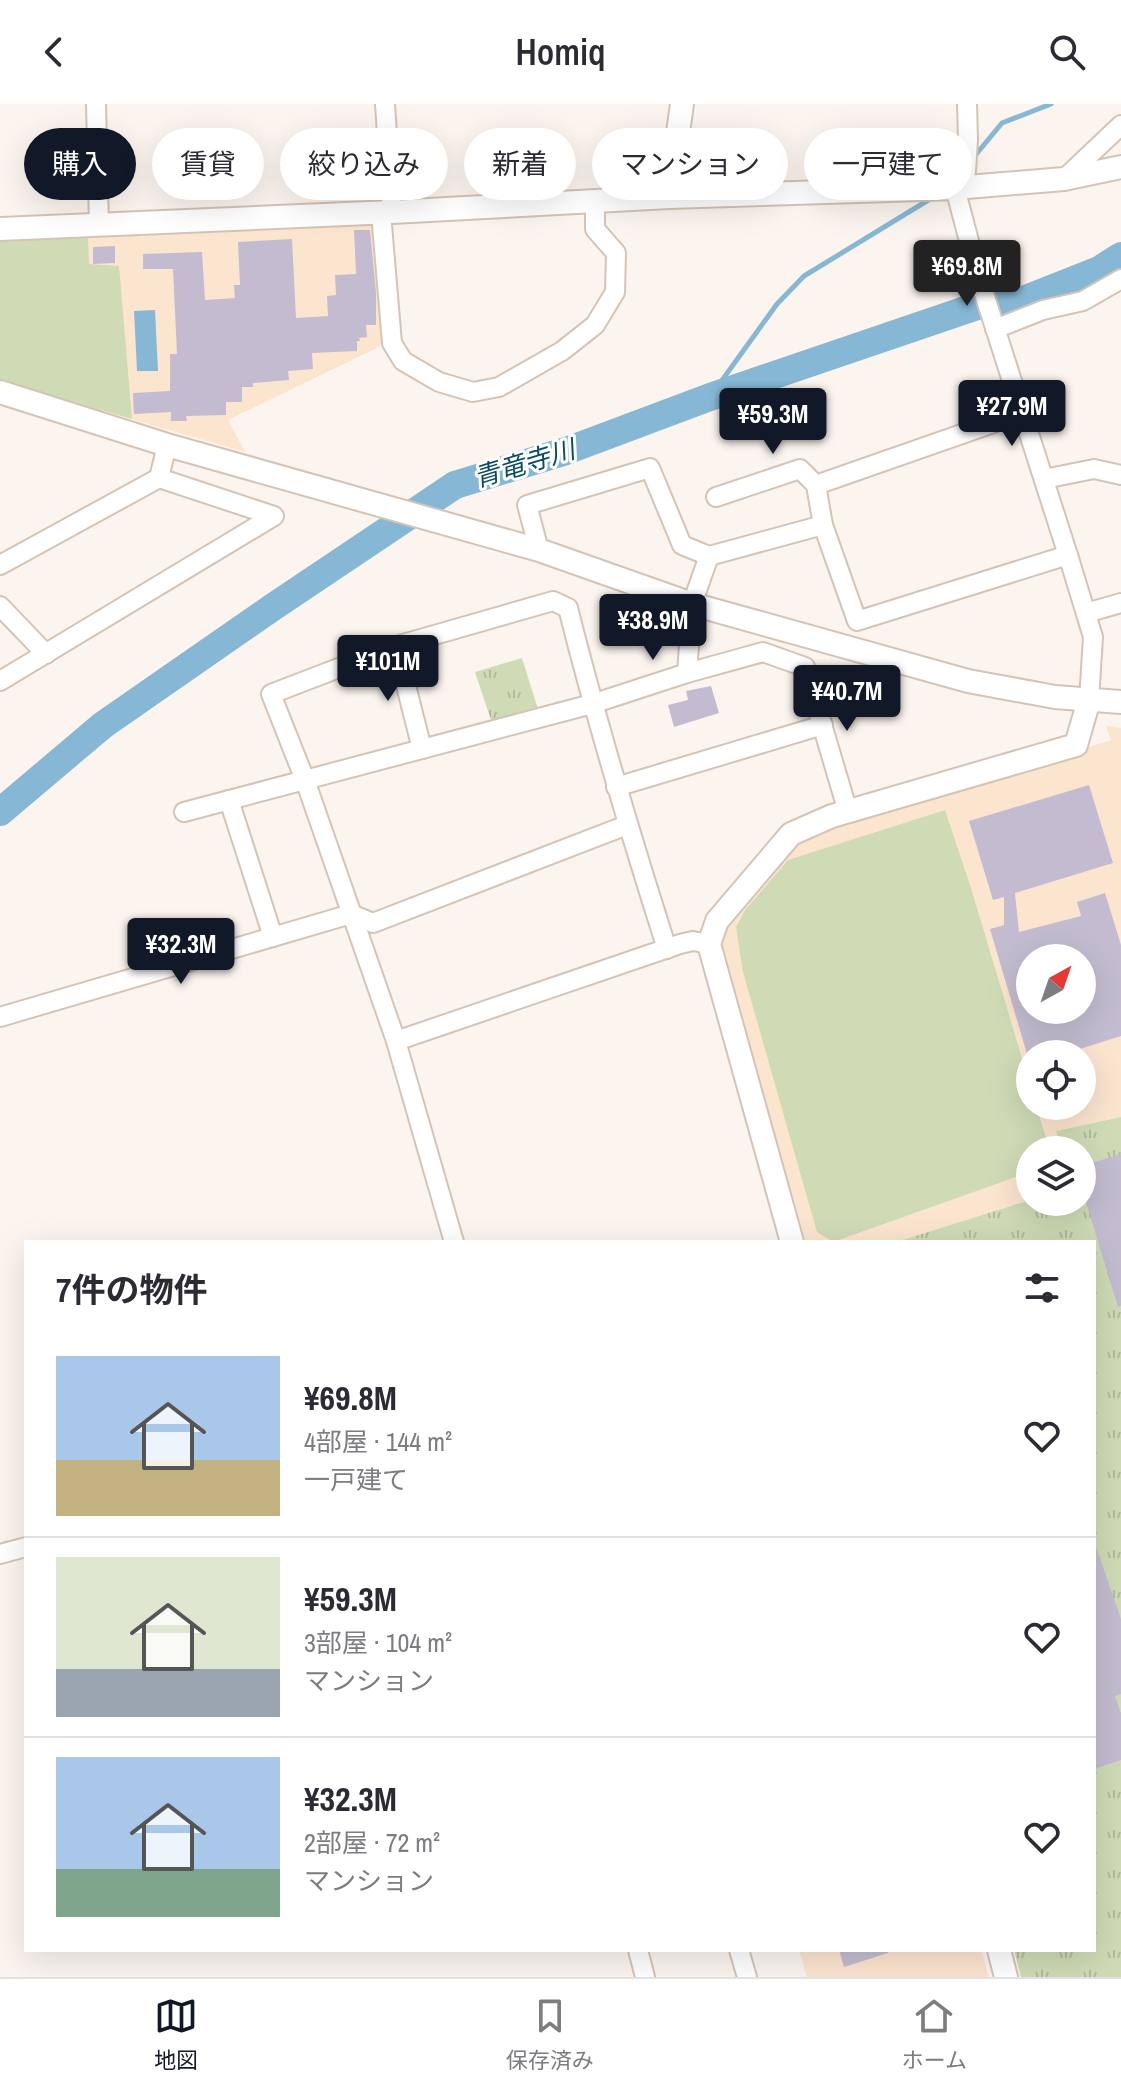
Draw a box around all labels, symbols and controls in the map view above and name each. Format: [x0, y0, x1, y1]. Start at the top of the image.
text: Homiq [515, 28, 606, 76]
icon: back [32, 30, 76, 74]
icon: search [1045, 30, 1089, 74]
chip: 購入 [24, 128, 136, 200]
chip: 賃貸 [152, 128, 264, 200]
chip: 絞り込み [280, 128, 448, 200]
chip: 新着 [464, 128, 576, 200]
chip: マンション [592, 128, 788, 200]
chip: 一戸建て [804, 128, 972, 200]
pin: ¥69.8M [902, 240, 1032, 308]
text: ¥69.8M [931, 248, 1003, 283]
pin: ¥27.9M [947, 380, 1077, 448]
pin: ¥59.3M [708, 388, 838, 456]
text: ¥27.9M [976, 388, 1048, 423]
text: ¥59.3M [737, 396, 809, 431]
water label: 青竜寺川 [469, 430, 582, 495]
pin: ¥38.9M [588, 594, 718, 662]
text: ¥38.9M [617, 602, 689, 637]
pin: ¥101M [332, 635, 444, 703]
text: ¥101M [355, 643, 421, 678]
pin: ¥40.7M [782, 665, 912, 733]
text: ¥40.7M [811, 673, 883, 708]
pin: ¥32.3M [116, 918, 246, 986]
text: ¥32.3M [145, 926, 217, 961]
north arrow [1016, 944, 1096, 1024]
map controls [1016, 944, 1096, 1216]
button: locate [1016, 1040, 1096, 1120]
button: layers [1016, 1136, 1096, 1216]
icon: filters [1020, 1266, 1064, 1310]
text: 7件の物件 [56, 1267, 208, 1313]
text: ¥69.8M [304, 1375, 397, 1421]
icon: home [120, 1388, 216, 1484]
icon: heart [1020, 1414, 1064, 1458]
text: 4部屋 · 144 m² [304, 1424, 452, 1459]
text: 一戸建て [304, 1462, 408, 1497]
text: ¥59.3M [304, 1576, 397, 1622]
icon: home [120, 1589, 216, 1685]
icon: heart [1020, 1615, 1064, 1659]
text: 3部屋 · 104 m² [304, 1625, 452, 1660]
text: マンション [304, 1663, 434, 1698]
text: ¥32.3M [304, 1776, 397, 1822]
icon: home [120, 1789, 216, 1885]
icon: heart [1020, 1815, 1064, 1859]
text: 2部屋 · 72 m² [304, 1825, 440, 1860]
text: マンション [304, 1863, 434, 1898]
tab: 地図 [154, 1994, 198, 2075]
tab: 保存済み [506, 1994, 594, 2075]
tab: ホーム [902, 1994, 967, 2075]

